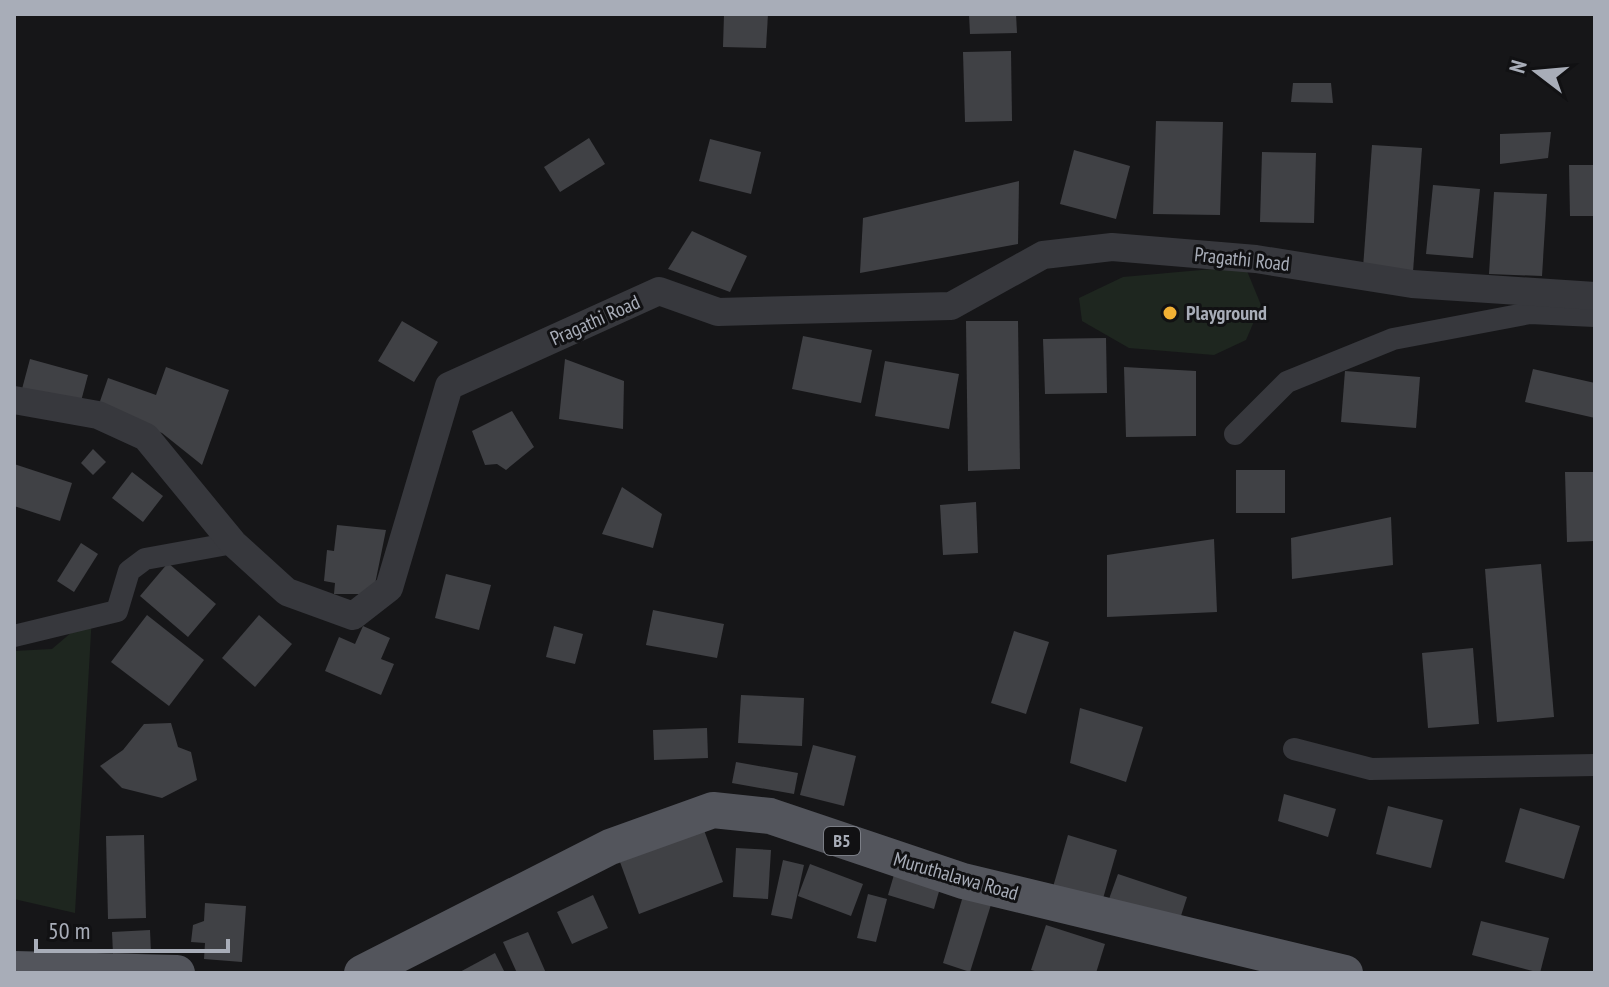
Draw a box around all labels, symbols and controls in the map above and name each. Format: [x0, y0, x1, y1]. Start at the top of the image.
north arrow [1497, 32, 1577, 112]
text: N [1503, 57, 1533, 76]
street label: Pragathi Road [1193, 241, 1291, 277]
street label: Pragathi Road [546, 289, 644, 351]
place label: Playground [1186, 300, 1267, 326]
marker: Playground [1161, 304, 1179, 322]
road number: B5 [824, 827, 860, 855]
street label: Muruthalawa Road [891, 846, 1021, 906]
scale bar [36, 903, 228, 953]
text: 50 m [48, 915, 90, 946]

